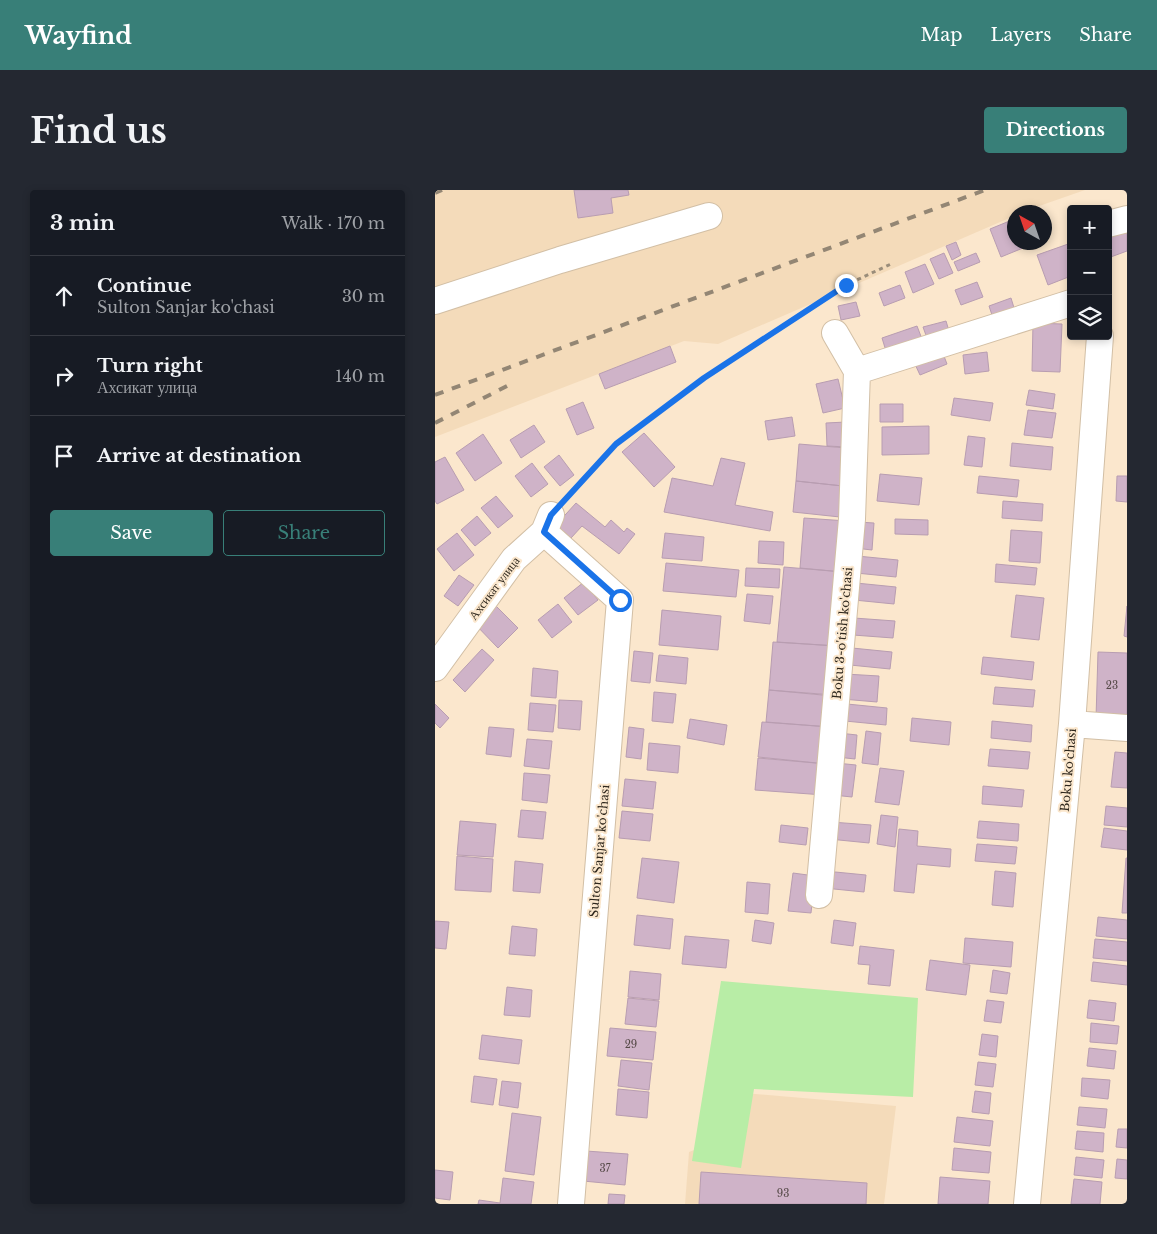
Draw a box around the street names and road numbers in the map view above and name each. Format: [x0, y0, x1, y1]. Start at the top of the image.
street label: Ахсикат улица [465, 553, 523, 622]
street label: Boku 3-o'tish ko'chasi [829, 566, 855, 700]
street label: Boku ko'chasi [1057, 728, 1079, 812]
street label: Sulton Sanjar ko'chasi [586, 784, 612, 918]

